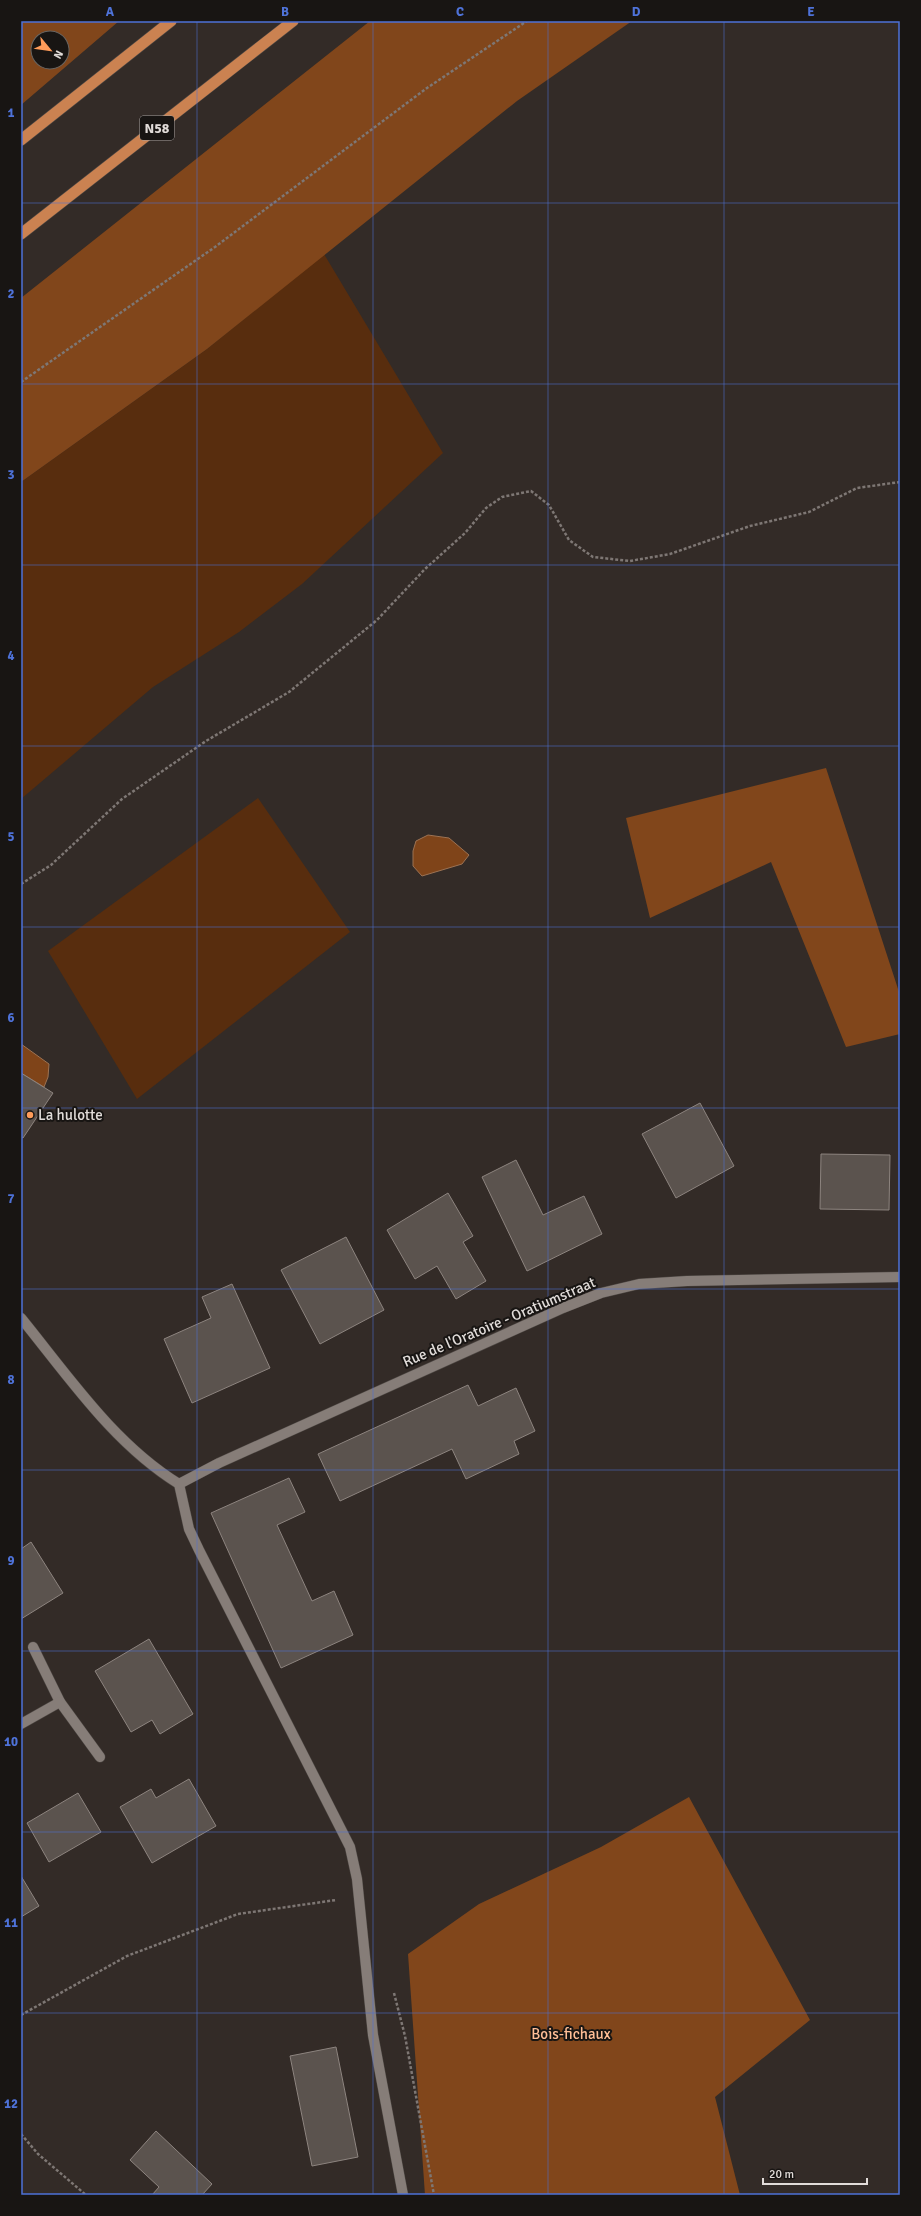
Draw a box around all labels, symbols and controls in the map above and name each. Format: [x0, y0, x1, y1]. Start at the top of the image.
text: A [106, 4, 115, 20]
text: B [281, 4, 289, 20]
text: C [456, 4, 464, 20]
text: D [632, 4, 641, 20]
text: E [807, 4, 815, 20]
north arrow [30, 30, 70, 70]
text: N [51, 48, 66, 61]
text: 1 [7, 105, 15, 121]
road number: N58 [140, 116, 174, 140]
text: 2 [7, 286, 15, 302]
text: 3 [7, 467, 15, 483]
text: 4 [7, 648, 15, 664]
text: 5 [7, 829, 15, 845]
text: 6 [7, 1010, 15, 1026]
place label: La hulotte [38, 1106, 103, 1124]
marker: La hulotte [25, 1110, 35, 1120]
text: 7 [7, 1191, 15, 1207]
street label: Rue de l'Oratoire - Oratiumstraat [400, 1273, 598, 1371]
text: 8 [7, 1372, 15, 1388]
text: 9 [7, 1553, 15, 1569]
text: 10 [4, 1734, 18, 1750]
text: 11 [4, 1915, 18, 1931]
park label: Bois-fichaux [531, 2025, 611, 2043]
text: 12 [4, 2096, 18, 2112]
scale bar [763, 2160, 867, 2186]
text: 20 m [769, 2167, 794, 2182]

